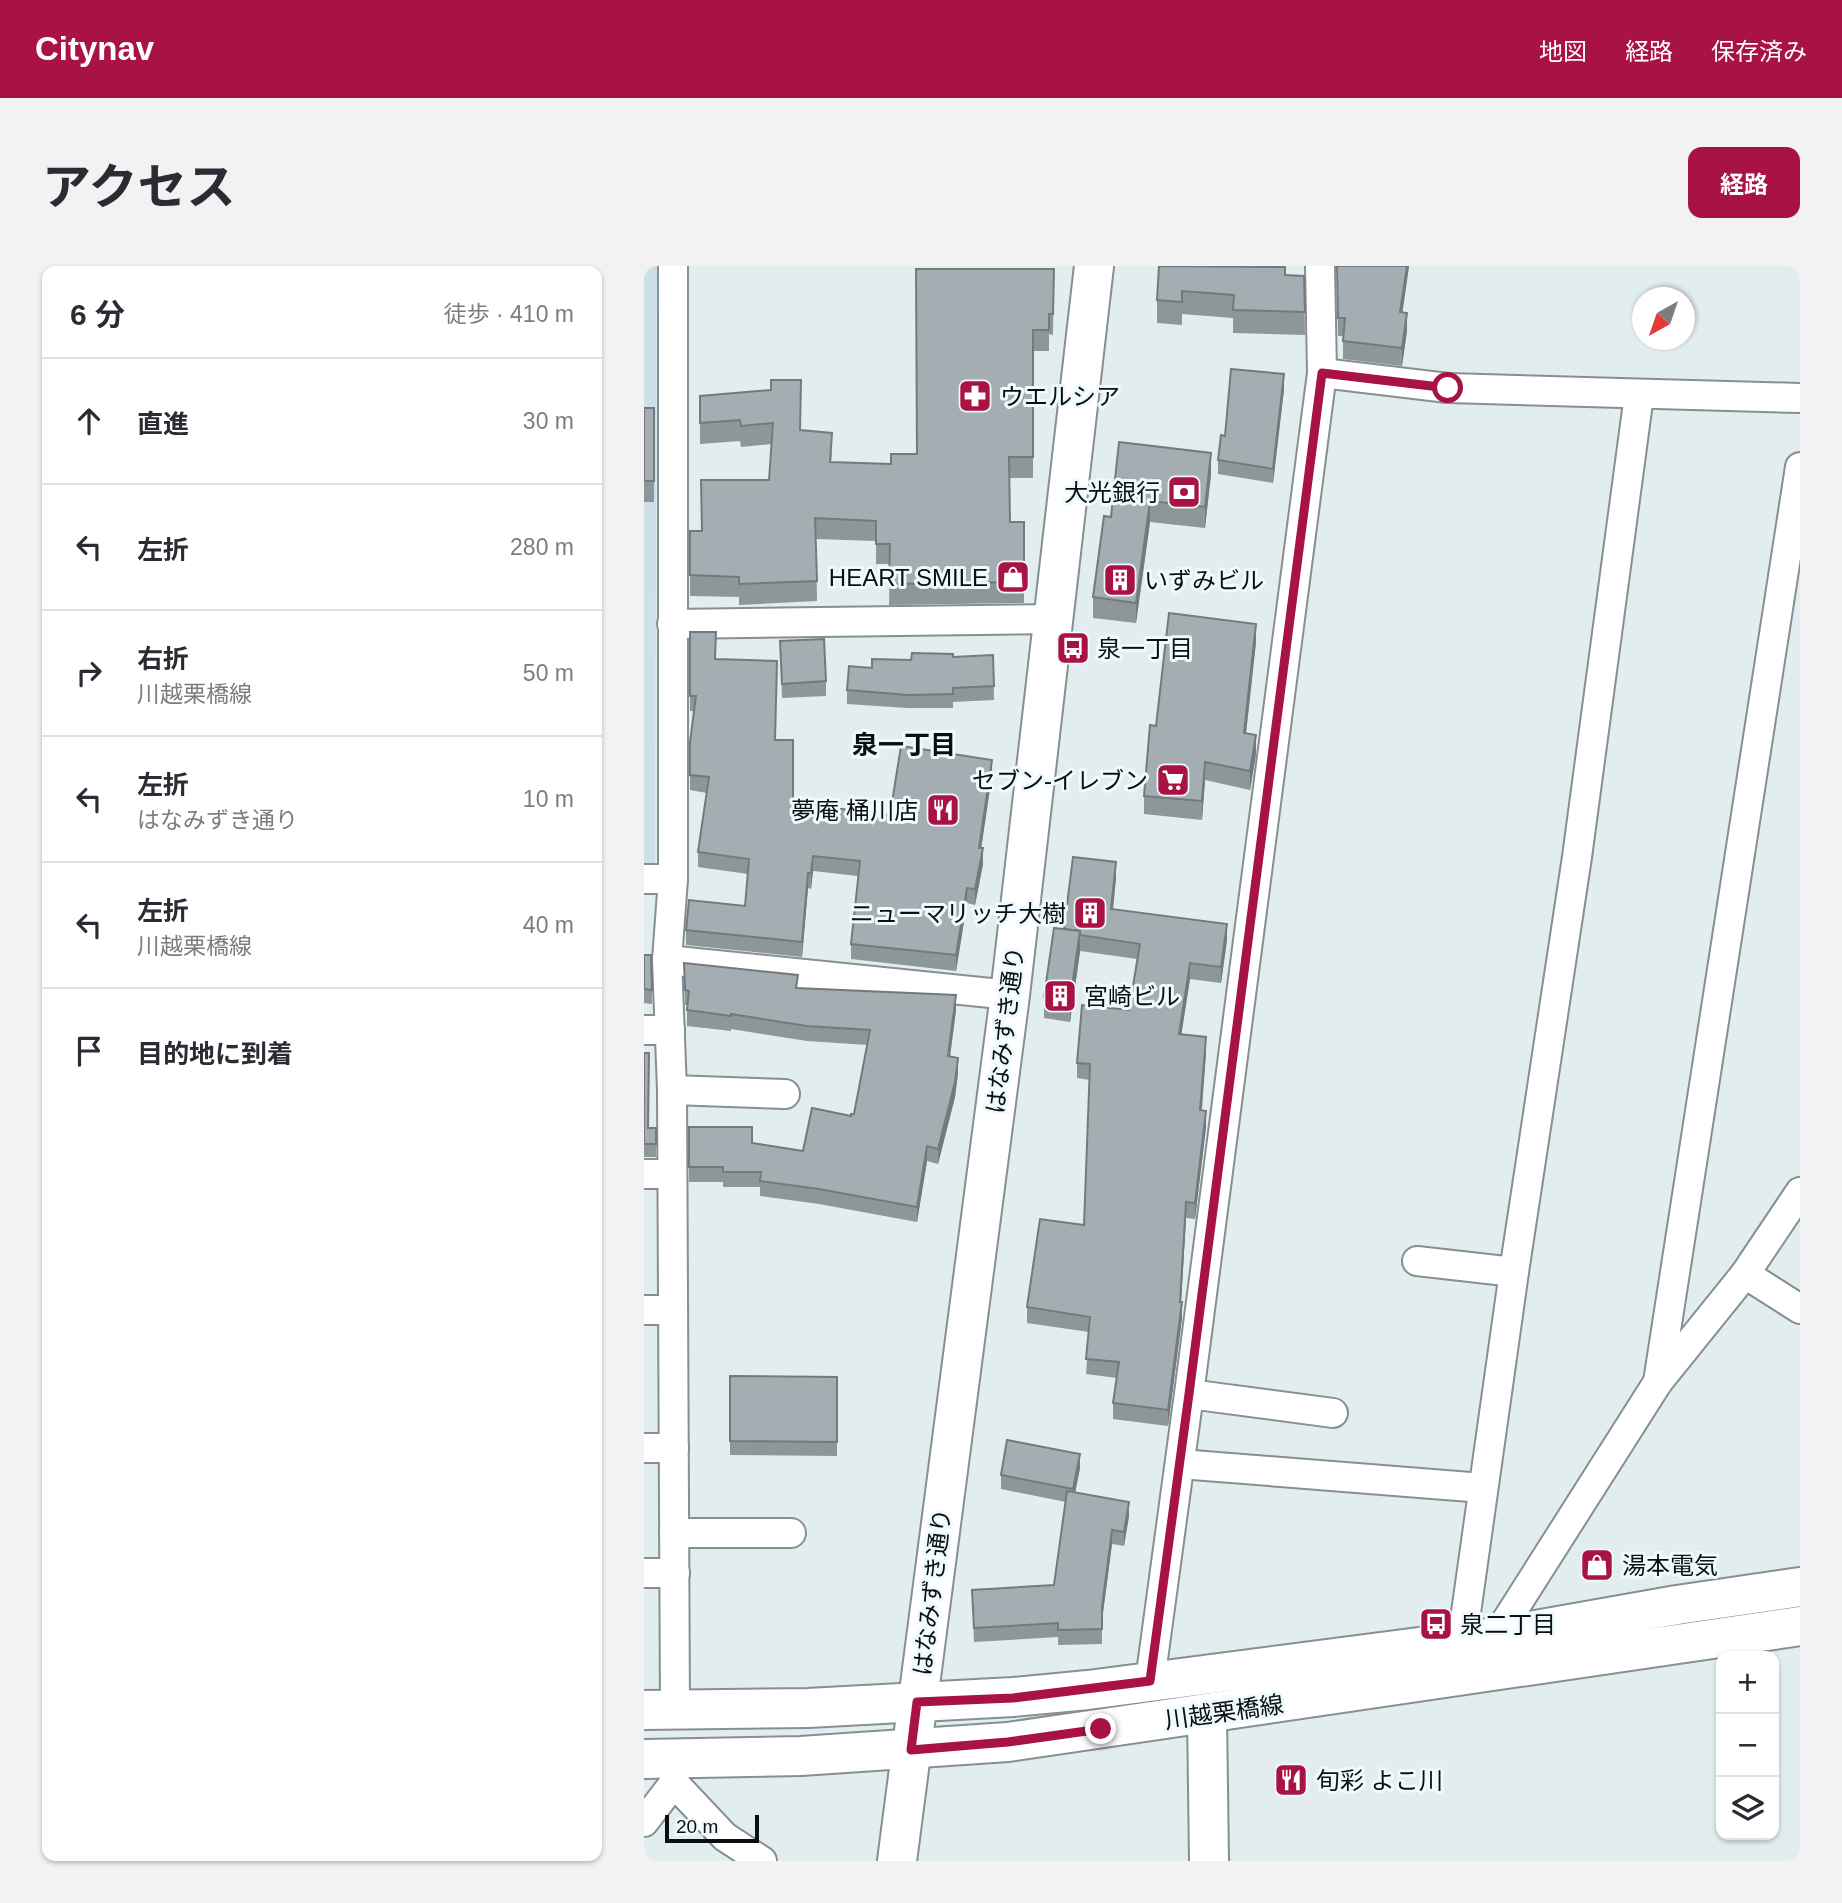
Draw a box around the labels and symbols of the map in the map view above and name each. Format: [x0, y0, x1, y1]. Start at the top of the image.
north arrow [1632, 287, 1695, 350]
route start [1432, 372, 1463, 403]
pharmacy icon: ウエルシア [956, 377, 994, 415]
place label: ウエルシア [1000, 383, 1120, 410]
bank icon: 大光銀行 [1165, 473, 1203, 511]
place label: 大光銀行 [1064, 479, 1160, 506]
shop icon: HEART SMILE [994, 558, 1032, 596]
building icon: いずみビル [1101, 561, 1139, 599]
place label: HEART SMILE [829, 564, 988, 591]
place label: いずみビル [1144, 567, 1264, 594]
bus stop icon: 泉一丁目 [1054, 629, 1092, 667]
place label: 泉一丁目 [1097, 635, 1193, 662]
district label: 泉一丁目 [852, 730, 956, 760]
supermarket icon: セブン-イレブン [1154, 761, 1192, 799]
place label: セブン-イレブン [972, 767, 1148, 794]
restaurant icon: 夢庵 桶川店 [924, 791, 962, 829]
place label: 夢庵 桶川店 [791, 797, 918, 824]
building icon: ニューマリッチ大樹 [1071, 894, 1109, 932]
place label: ニューマリッチ大樹 [850, 900, 1066, 927]
street label: はなみずき通り [981, 945, 1029, 1115]
building icon: 宮崎ビル [1041, 977, 1079, 1015]
place label: 宮崎ビル [1084, 983, 1180, 1010]
street label: はなみずき通り [908, 1507, 956, 1677]
shop icon: 湯本電気 [1578, 1546, 1616, 1584]
place label: 湯本電気 [1622, 1552, 1718, 1579]
bus stop icon: 泉二丁目 [1417, 1605, 1455, 1643]
place label: 泉二丁目 [1460, 1611, 1556, 1638]
street label: 川越栗橋線 [1163, 1690, 1285, 1734]
route end [1085, 1713, 1116, 1744]
restaurant icon: 旬彩 よこ川 [1272, 1761, 1310, 1799]
place label: 旬彩 よこ川 [1316, 1767, 1443, 1794]
scale bar [665, 1812, 760, 1844]

